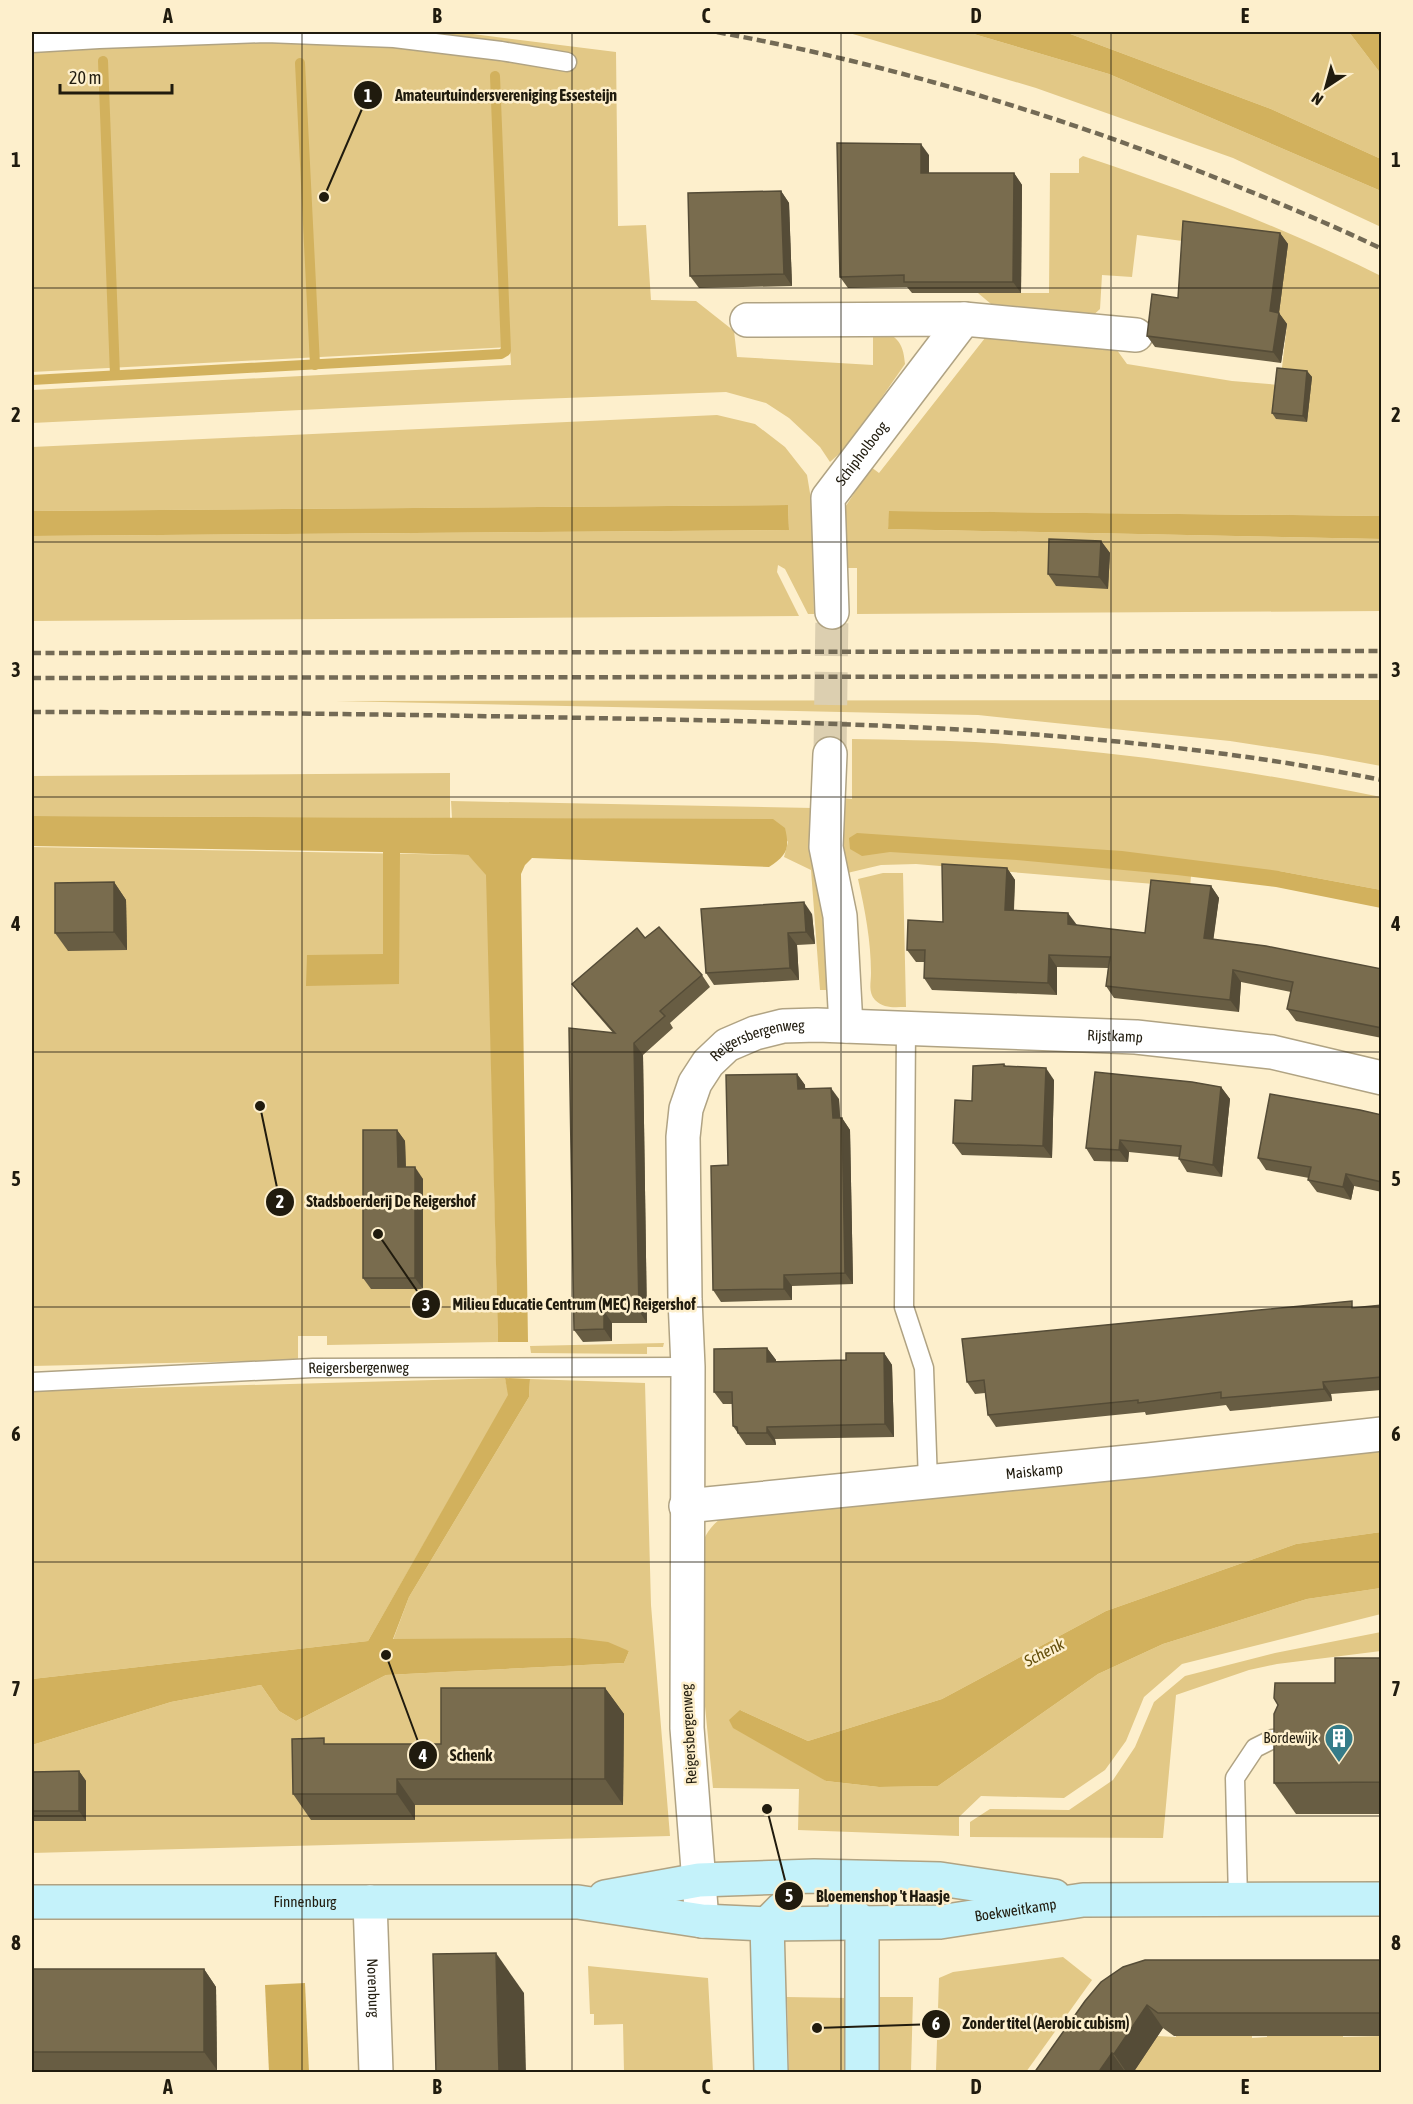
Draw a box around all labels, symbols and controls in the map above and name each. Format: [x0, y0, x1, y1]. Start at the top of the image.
text: A [162, 4, 173, 27]
text: B [432, 4, 442, 27]
text: C [702, 4, 711, 27]
text: D [970, 4, 982, 27]
text: E [1241, 4, 1250, 27]
scale bar [60, 57, 172, 95]
north arrow [1296, 57, 1356, 117]
text: 20 m [69, 67, 101, 88]
callout: Amateurtuindersvereniging Essesteijn [353, 78, 629, 112]
text: 1 [364, 85, 372, 106]
text: Amateurtuindersvereniging Essesteijn [394, 86, 617, 104]
text: N [1308, 89, 1326, 109]
text: 1 [11, 148, 21, 171]
text: 1 [1391, 148, 1401, 171]
text: 2 [11, 403, 21, 426]
text: 2 [1391, 403, 1401, 426]
street label: Schipholboog [832, 417, 891, 488]
text: 3 [11, 658, 21, 681]
text: 3 [1391, 658, 1401, 681]
text: 4 [10, 912, 21, 935]
text: 4 [1390, 912, 1401, 935]
street label: Reigersbergenweg [706, 1016, 805, 1064]
street label: Rijstkamp [1087, 1026, 1144, 1046]
text: 5 [11, 1167, 21, 1190]
text: 5 [1391, 1167, 1401, 1190]
callout: Stadsboerderij De Reigershof [265, 1185, 488, 1219]
text: 2 [276, 1191, 284, 1212]
text: Stadsboerderij De Reigershof [306, 1192, 476, 1210]
callout: Milieu Educatie Centrum (MEC) Reigershof [411, 1287, 708, 1321]
text: 3 [422, 1294, 430, 1315]
text: Milieu Educatie Centrum (MEC) Reigershof [452, 1295, 696, 1313]
street label: Reigersbergenweg [308, 1359, 410, 1376]
text: 6 [11, 1422, 21, 1445]
text: 6 [1391, 1422, 1401, 1445]
street label: Maiskamp [1005, 1460, 1064, 1482]
water label: Schenk [1020, 1634, 1068, 1670]
text: 7 [11, 1677, 21, 1700]
text: 7 [1391, 1677, 1401, 1700]
street label: Reigersbergenweg [677, 1683, 700, 1785]
building icon: Bordewijk [1323, 1722, 1355, 1764]
place label: Bordewijk [1263, 1729, 1318, 1746]
callout: Schenk [408, 1738, 504, 1772]
text: 4 [418, 1745, 427, 1766]
text: Schenk [450, 1746, 493, 1764]
callout: Bloemenshop 't Haasje [774, 1879, 962, 1913]
text: 5 [785, 1885, 793, 1906]
text: Bloemenshop 't Haasje [816, 1887, 950, 1905]
street label: Finnenburg [274, 1893, 337, 1910]
street label: Boekweitkamp [973, 1895, 1058, 1925]
text: 8 [11, 1931, 21, 1954]
text: 8 [1391, 1931, 1401, 1954]
street label: Norenburg [364, 1958, 383, 2018]
callout: Zonder titel (Aerobic cubism) [921, 2007, 1142, 2041]
text: 6 [932, 2013, 940, 2034]
text: Zonder titel (Aerobic cubism) [962, 2014, 1130, 2032]
text: A [162, 2075, 173, 2098]
text: B [432, 2075, 442, 2098]
text: C [702, 2075, 711, 2098]
text: D [970, 2075, 982, 2098]
text: E [1241, 2075, 1250, 2098]

